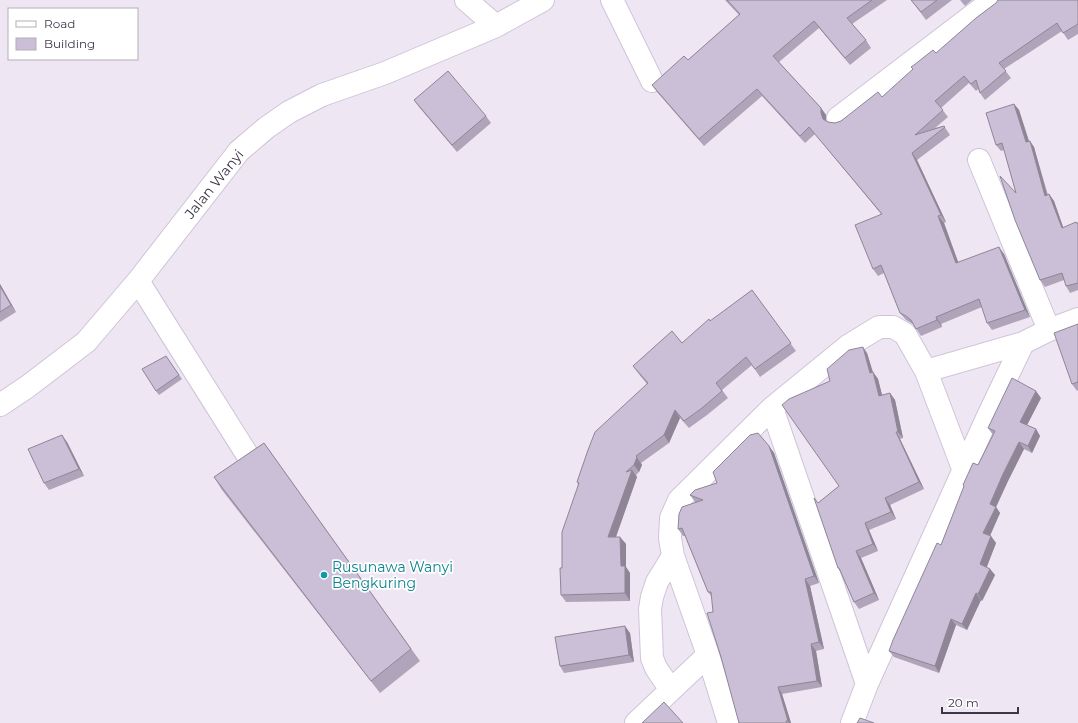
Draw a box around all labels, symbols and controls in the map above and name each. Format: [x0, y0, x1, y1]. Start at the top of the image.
legend [8, 8, 138, 60]
text: Road [44, 16, 75, 31]
text: Building [44, 36, 95, 51]
street label: Jalan Wanyi [180, 146, 247, 223]
place label: Rusunawa Wanyi Bengkuring [332, 558, 453, 592]
marker: Rusunawa Wanyi Bengkuring [319, 570, 329, 580]
scale bar [942, 689, 1018, 715]
text: 20 m [948, 695, 979, 710]

